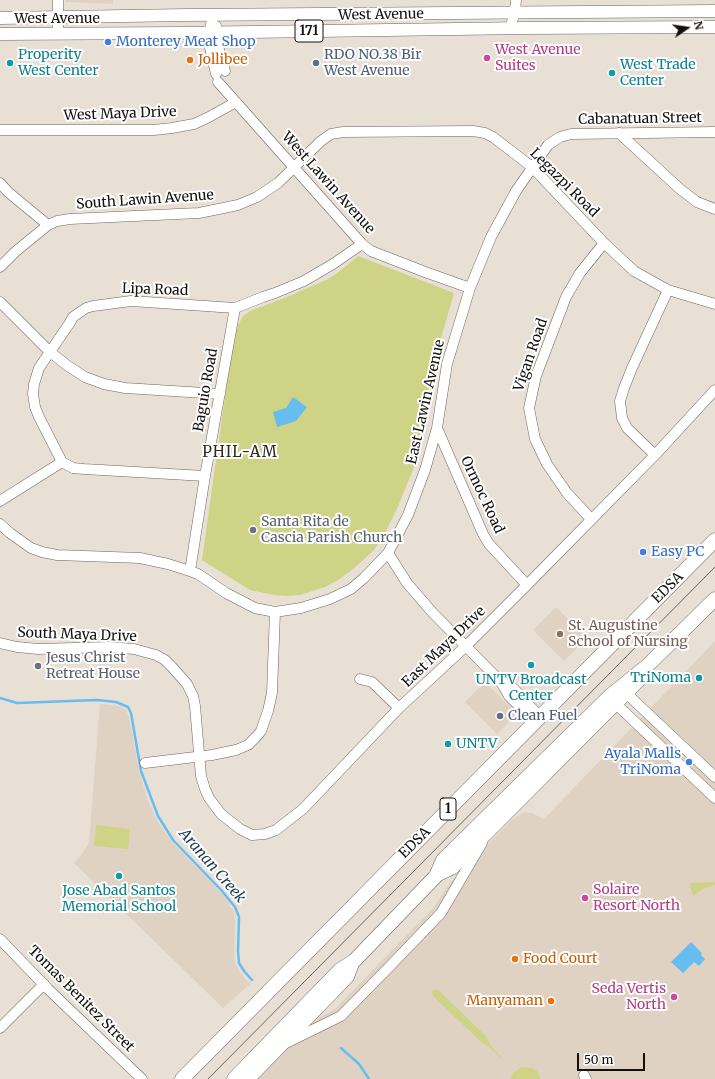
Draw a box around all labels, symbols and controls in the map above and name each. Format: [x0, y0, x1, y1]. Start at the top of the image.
street label: West Avenue [338, 6, 424, 24]
north arrow [667, 8, 707, 48]
street label: West Avenue [14, 11, 100, 27]
text: N [691, 19, 706, 31]
road number: 171 [295, 20, 323, 42]
place label: Monterey Meat Shop [116, 34, 256, 50]
marker: Monterey Meat Shop [103, 37, 113, 47]
place label: West Avenue Suites [495, 42, 581, 74]
place label: Properity West Center [18, 47, 99, 80]
place label: RDO NO.38 Bir West Avenue [324, 47, 421, 80]
place label: Jollibee [198, 52, 248, 68]
marker: West Avenue Suites [482, 53, 492, 63]
marker: Jollibee [185, 55, 195, 65]
place label: West Trade Center [620, 57, 696, 90]
marker: Properity West Center [5, 58, 15, 68]
marker: RDO NO.38 Bir West Avenue [311, 58, 321, 68]
marker: West Trade Center [607, 68, 617, 78]
street label: West Maya Drive [63, 104, 177, 124]
street label: Cabanatuan Street [578, 110, 702, 128]
street label: West Lawin Avenue [278, 129, 378, 237]
street label: Legazpi Road [526, 145, 602, 221]
street label: South Lawin Avenue [76, 187, 214, 213]
street label: Lipa Road [121, 280, 189, 300]
street label: Vigan Road [511, 316, 551, 394]
street label: East Lawin Avenue [403, 338, 449, 466]
street label: Baguio Road [190, 347, 222, 433]
district label: PHIL-AM [202, 444, 278, 462]
street label: Ormoc Road [457, 454, 507, 536]
place label: Santa Rita de Cascia Parish Church [261, 514, 402, 546]
marker: Santa Rita de Cascia Parish Church [248, 525, 258, 535]
place label: Easy PC [651, 544, 705, 560]
marker: Easy PC [638, 547, 648, 557]
street label: EDSA [649, 569, 687, 607]
street label: East Maya Drive [399, 603, 489, 691]
place label: St. Augustine School of Nursing [568, 618, 688, 650]
street label: South Maya Drive [17, 625, 137, 645]
marker: St. Augustine School of Nursing [555, 629, 565, 639]
place label: Jesus Christ Retreat House [46, 650, 140, 682]
marker: UNTV Broadcast Center [526, 660, 536, 670]
marker: Jesus Christ Retreat House [33, 661, 43, 671]
place label: TriNoma [630, 670, 691, 686]
place label: UNTV Broadcast Center [475, 672, 587, 704]
marker: TriNoma [694, 673, 704, 683]
place label: Clean Fuel [508, 708, 578, 724]
marker: Clean Fuel [495, 711, 505, 721]
place label: UNTV [456, 736, 497, 752]
marker: UNTV [443, 739, 453, 749]
place label: Ayala Malls TriNoma [604, 746, 681, 778]
marker: Ayala Malls TriNoma [684, 757, 694, 767]
road number: 1 [440, 798, 456, 820]
street label: EDSA [396, 824, 434, 862]
water label: Aranan Creek [175, 825, 249, 907]
marker: Jose Abad Santos Memorial School [114, 871, 124, 881]
place label: Solaire Resort North [593, 882, 680, 914]
place label: Jose Abad Santos Memorial School [62, 883, 176, 916]
marker: Solaire Resort North [580, 893, 590, 903]
street label: Tomas Benitez Street [24, 942, 138, 1056]
place label: Food Court [523, 951, 597, 967]
marker: Food Court [510, 954, 520, 964]
place label: Seda Vertis North [591, 981, 666, 1014]
marker: Seda Vertis North [669, 992, 679, 1002]
place label: Manyaman [467, 993, 543, 1009]
marker: Manyaman [546, 996, 556, 1006]
scale bar [579, 1045, 647, 1071]
text: 50 m [584, 1052, 613, 1067]

